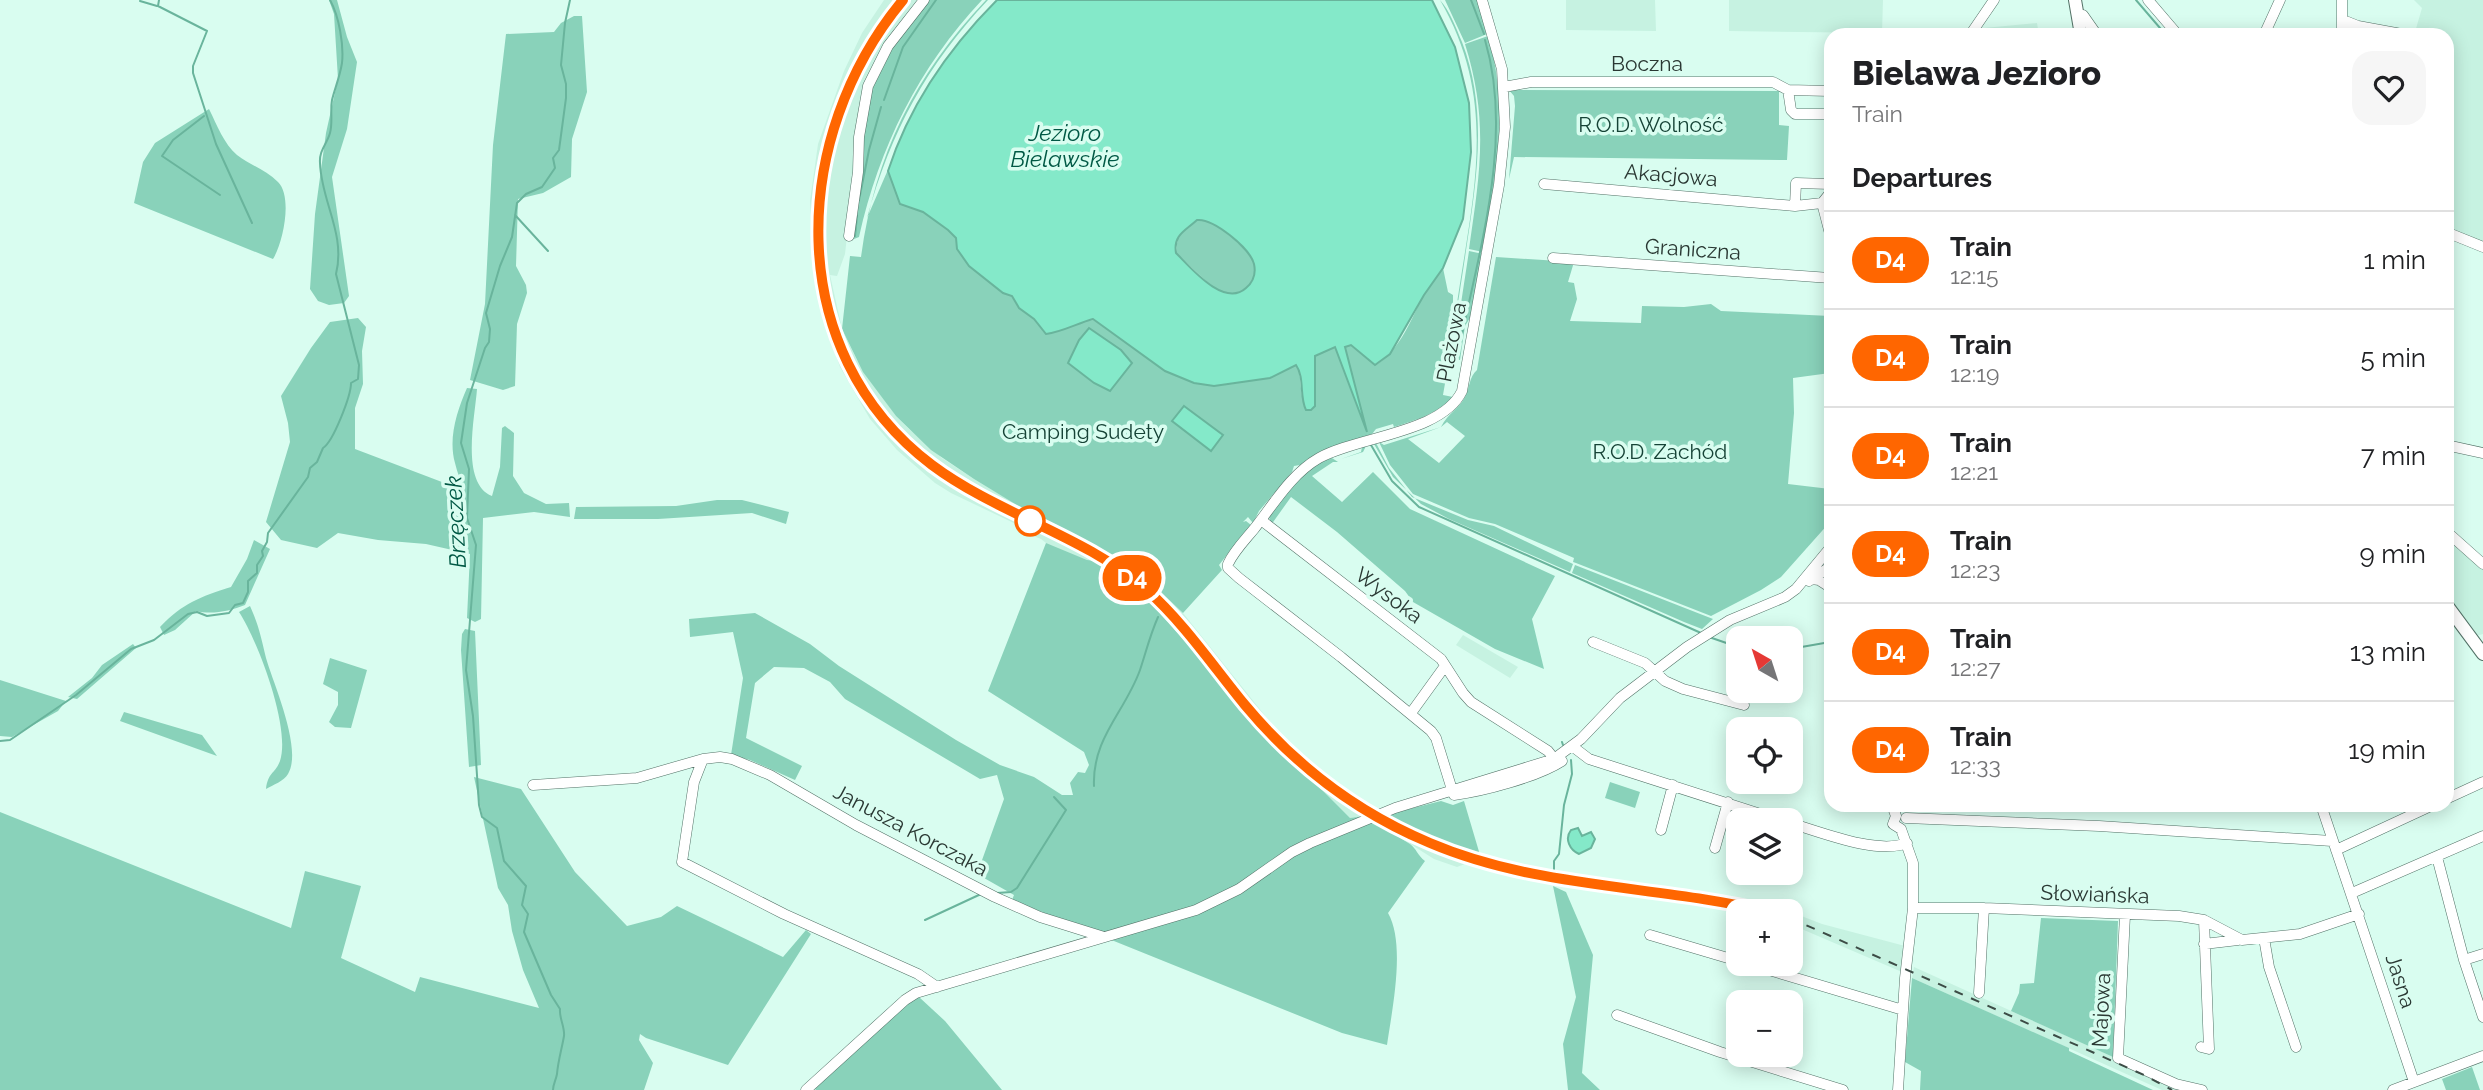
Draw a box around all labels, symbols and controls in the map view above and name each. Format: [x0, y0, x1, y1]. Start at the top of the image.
street label: Boczna [1611, 51, 1683, 76]
button: heart [2352, 51, 2426, 125]
text: Bielawa Jezioro [1852, 54, 2101, 93]
text: Train [1852, 100, 1903, 127]
park label: R.O.D. Wolność [1578, 112, 1724, 137]
water label: Jezioro Bielawskie [1010, 119, 1120, 172]
street label: Akacjowa [1623, 158, 1719, 192]
text: Departures [1852, 163, 1992, 193]
text: Train [1950, 232, 2012, 262]
street label: Graniczna [1644, 233, 1742, 265]
text: D4 [1875, 245, 1906, 274]
text: 1 min [2364, 245, 2426, 275]
text: 12:15 [1950, 262, 1999, 289]
street label: Plażowa [1431, 300, 1471, 384]
text: Train [1950, 330, 2012, 360]
text: D4 [1875, 343, 1906, 372]
text: 5 min [2360, 343, 2426, 373]
text: 12:19 [1950, 360, 1999, 387]
park label: Camping Sudety [1002, 419, 1164, 444]
text: Train [1950, 428, 2012, 458]
park label: R.O.D. Zachód [1593, 439, 1727, 464]
text: D4 [1875, 441, 1906, 470]
text: 7 min [2361, 441, 2426, 471]
text: 12:21 [1950, 458, 1998, 485]
water label: Brzęczek [439, 475, 471, 569]
unlabelled marker [1015, 506, 1045, 536]
text: Train [1950, 526, 2012, 556]
text: D4 [1875, 539, 1906, 568]
text: 9 min [2359, 539, 2426, 569]
line badge: D4 [1100, 555, 1164, 601]
text: 12:23 [1950, 556, 2000, 583]
street label: Wysoka [1350, 562, 1428, 628]
text: D4 [1117, 563, 1147, 592]
text: Train [1950, 624, 2012, 654]
north arrow [1726, 626, 1802, 704]
map controls [1726, 626, 1803, 1067]
text: D4 [1875, 637, 1906, 666]
text: 13 min [2350, 637, 2426, 667]
text: 12:27 [1950, 654, 2000, 681]
button: locate [1726, 717, 1803, 794]
text: Train [1950, 722, 2012, 752]
text: D4 [1875, 735, 1906, 764]
text: 19 min [2348, 735, 2426, 765]
text: 12:33 [1950, 752, 2001, 779]
street label: Janusza Korczaka [829, 779, 993, 881]
button: layers [1726, 808, 1803, 885]
street label: Słowiańska [2040, 880, 2150, 908]
button: + [1726, 899, 1803, 976]
street label: Jasna [2381, 951, 2421, 1011]
street label: Majowa [2087, 972, 2115, 1048]
button: − [1726, 990, 1803, 1067]

